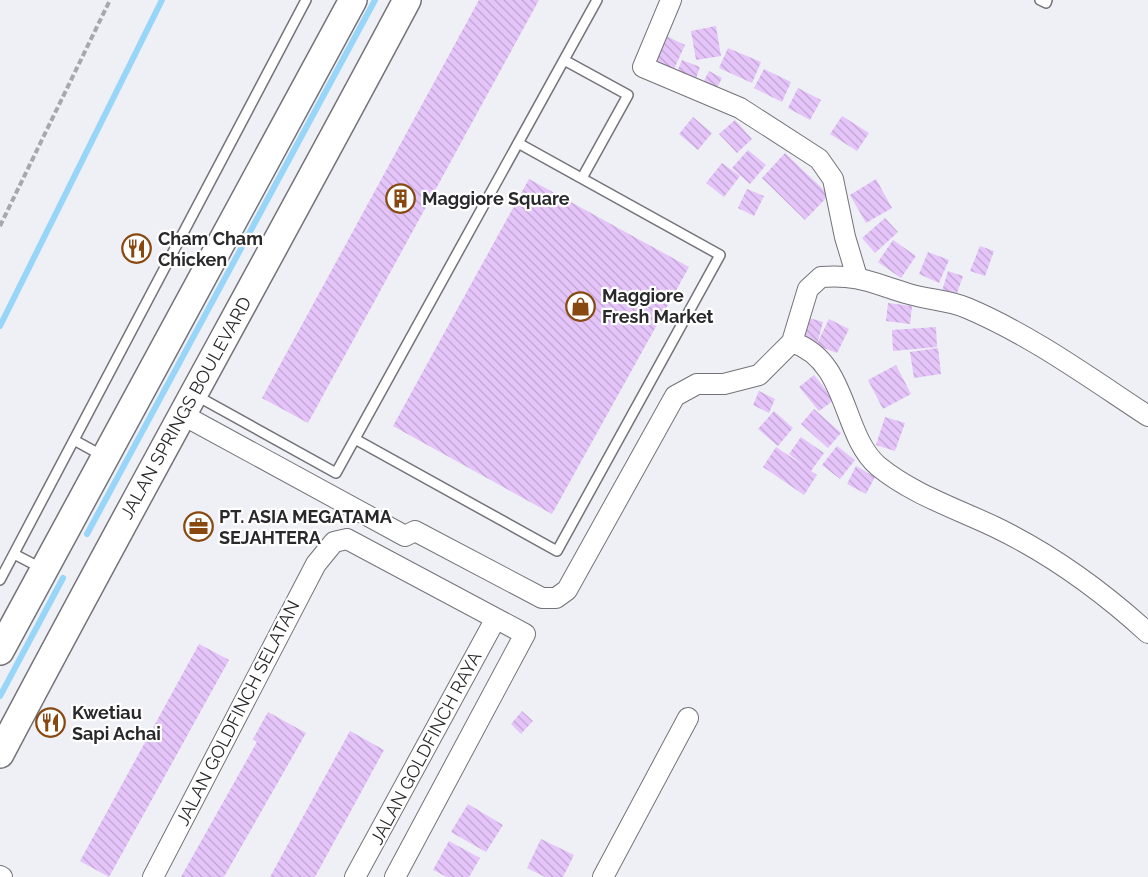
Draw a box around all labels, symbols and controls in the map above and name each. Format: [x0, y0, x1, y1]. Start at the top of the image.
building icon: Maggiore Square [385, 183, 417, 215]
place label: Maggiore Square [422, 188, 570, 209]
place label: Cham Cham Chicken [158, 228, 263, 270]
restaurant icon: Cham Cham Chicken [121, 233, 153, 265]
place label: Maggiore Fresh Market [602, 285, 714, 327]
shop icon: Maggiore Fresh Market [565, 290, 597, 322]
street label: JALAN SPRINGS BOULEVARD [116, 293, 256, 523]
place label: PT. ASIA MEGATAMA SEJAHTERA [219, 506, 393, 548]
office icon: PT. ASIA MEGATAMA SEJAHTERA [182, 511, 214, 543]
street label: JALAN GOLDFINCH SELATAN [171, 597, 304, 829]
street label: JALAN GOLDFINCH RAYA [366, 648, 485, 848]
place label: Kwetiau Sapi Achai [72, 702, 161, 744]
restaurant icon: Kwetiau Sapi Achai [35, 707, 67, 739]

